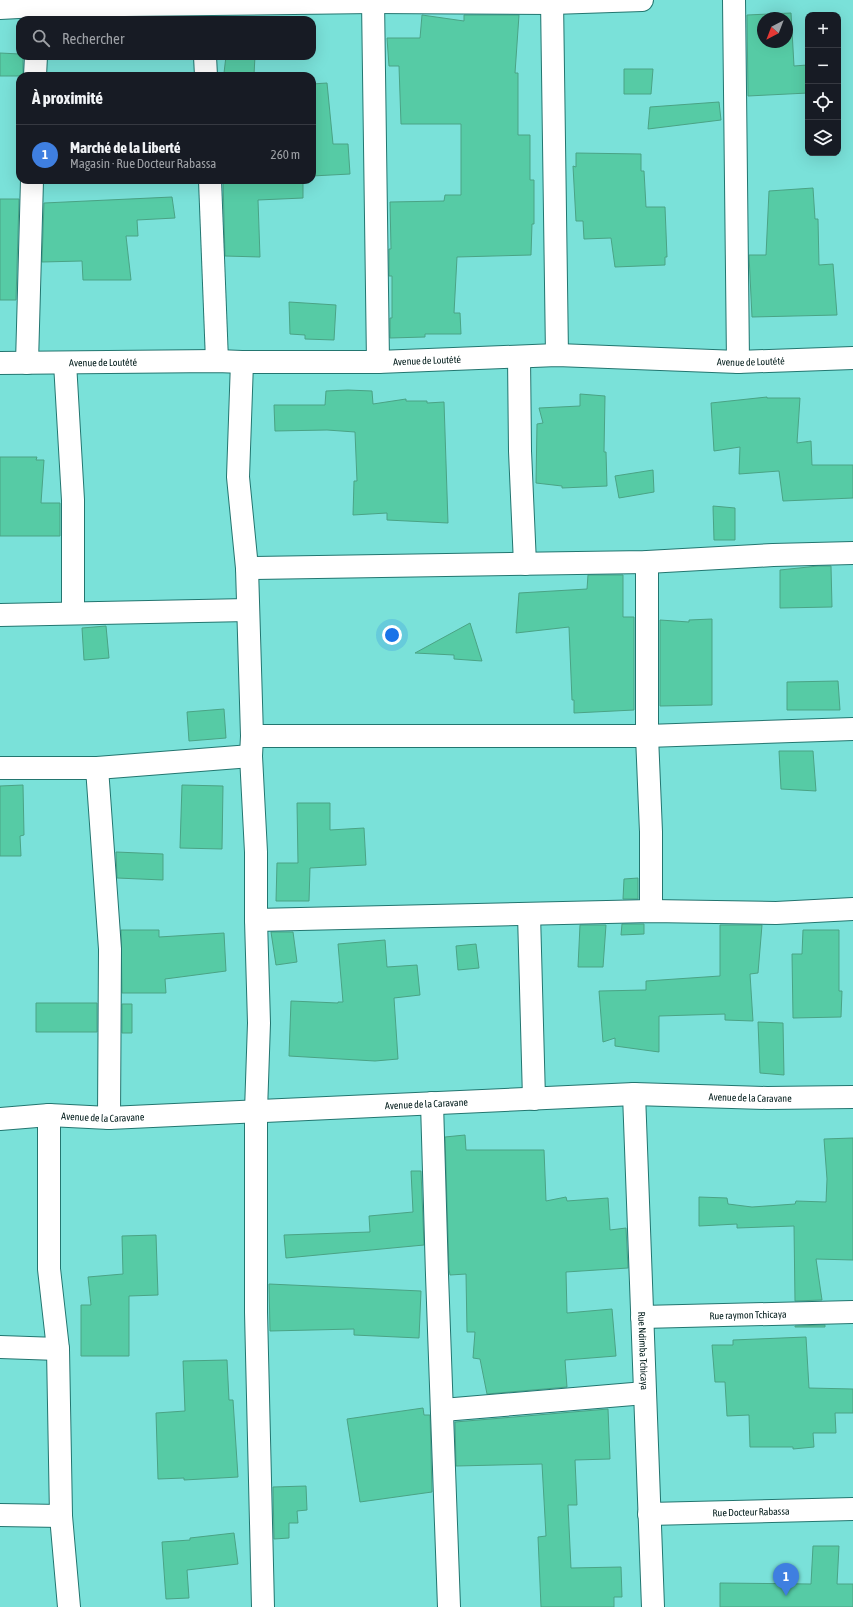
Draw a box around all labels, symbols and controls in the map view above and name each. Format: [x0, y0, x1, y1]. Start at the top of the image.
north arrow [757, 12, 793, 48]
map controls [805, 12, 841, 156]
button: + [805, 12, 841, 48]
search box [16, 16, 316, 60]
icon: search [30, 27, 52, 49]
text: Rechercher [62, 30, 124, 47]
button: − [805, 48, 841, 84]
button: locate [805, 84, 841, 120]
text: À proximité [32, 88, 103, 108]
button: layers [805, 120, 841, 156]
text: Marché de la Liberté [70, 139, 181, 156]
text: 1 [42, 147, 48, 162]
text: 260 m [271, 147, 300, 162]
text: Magasin · Rue Docteur Rabassa [70, 156, 216, 171]
street label: Avenue de Loutété [393, 353, 462, 367]
street label: Avenue de Loutété [717, 355, 785, 368]
street label: Avenue de Loutété [69, 356, 137, 368]
your location [382, 625, 402, 645]
street label: Avenue de la Caravane [708, 1091, 792, 1104]
street label: Avenue de la Caravane [385, 1096, 469, 1111]
street label: Avenue de la Caravane [61, 1110, 145, 1124]
street label: Rue raymon Tchicaya [709, 1308, 787, 1321]
street label: Rue Ndimba Tchicaya [637, 1311, 650, 1391]
street label: Rue Docteur Rabassa [712, 1505, 790, 1518]
pin: 1 [773, 1563, 799, 1596]

